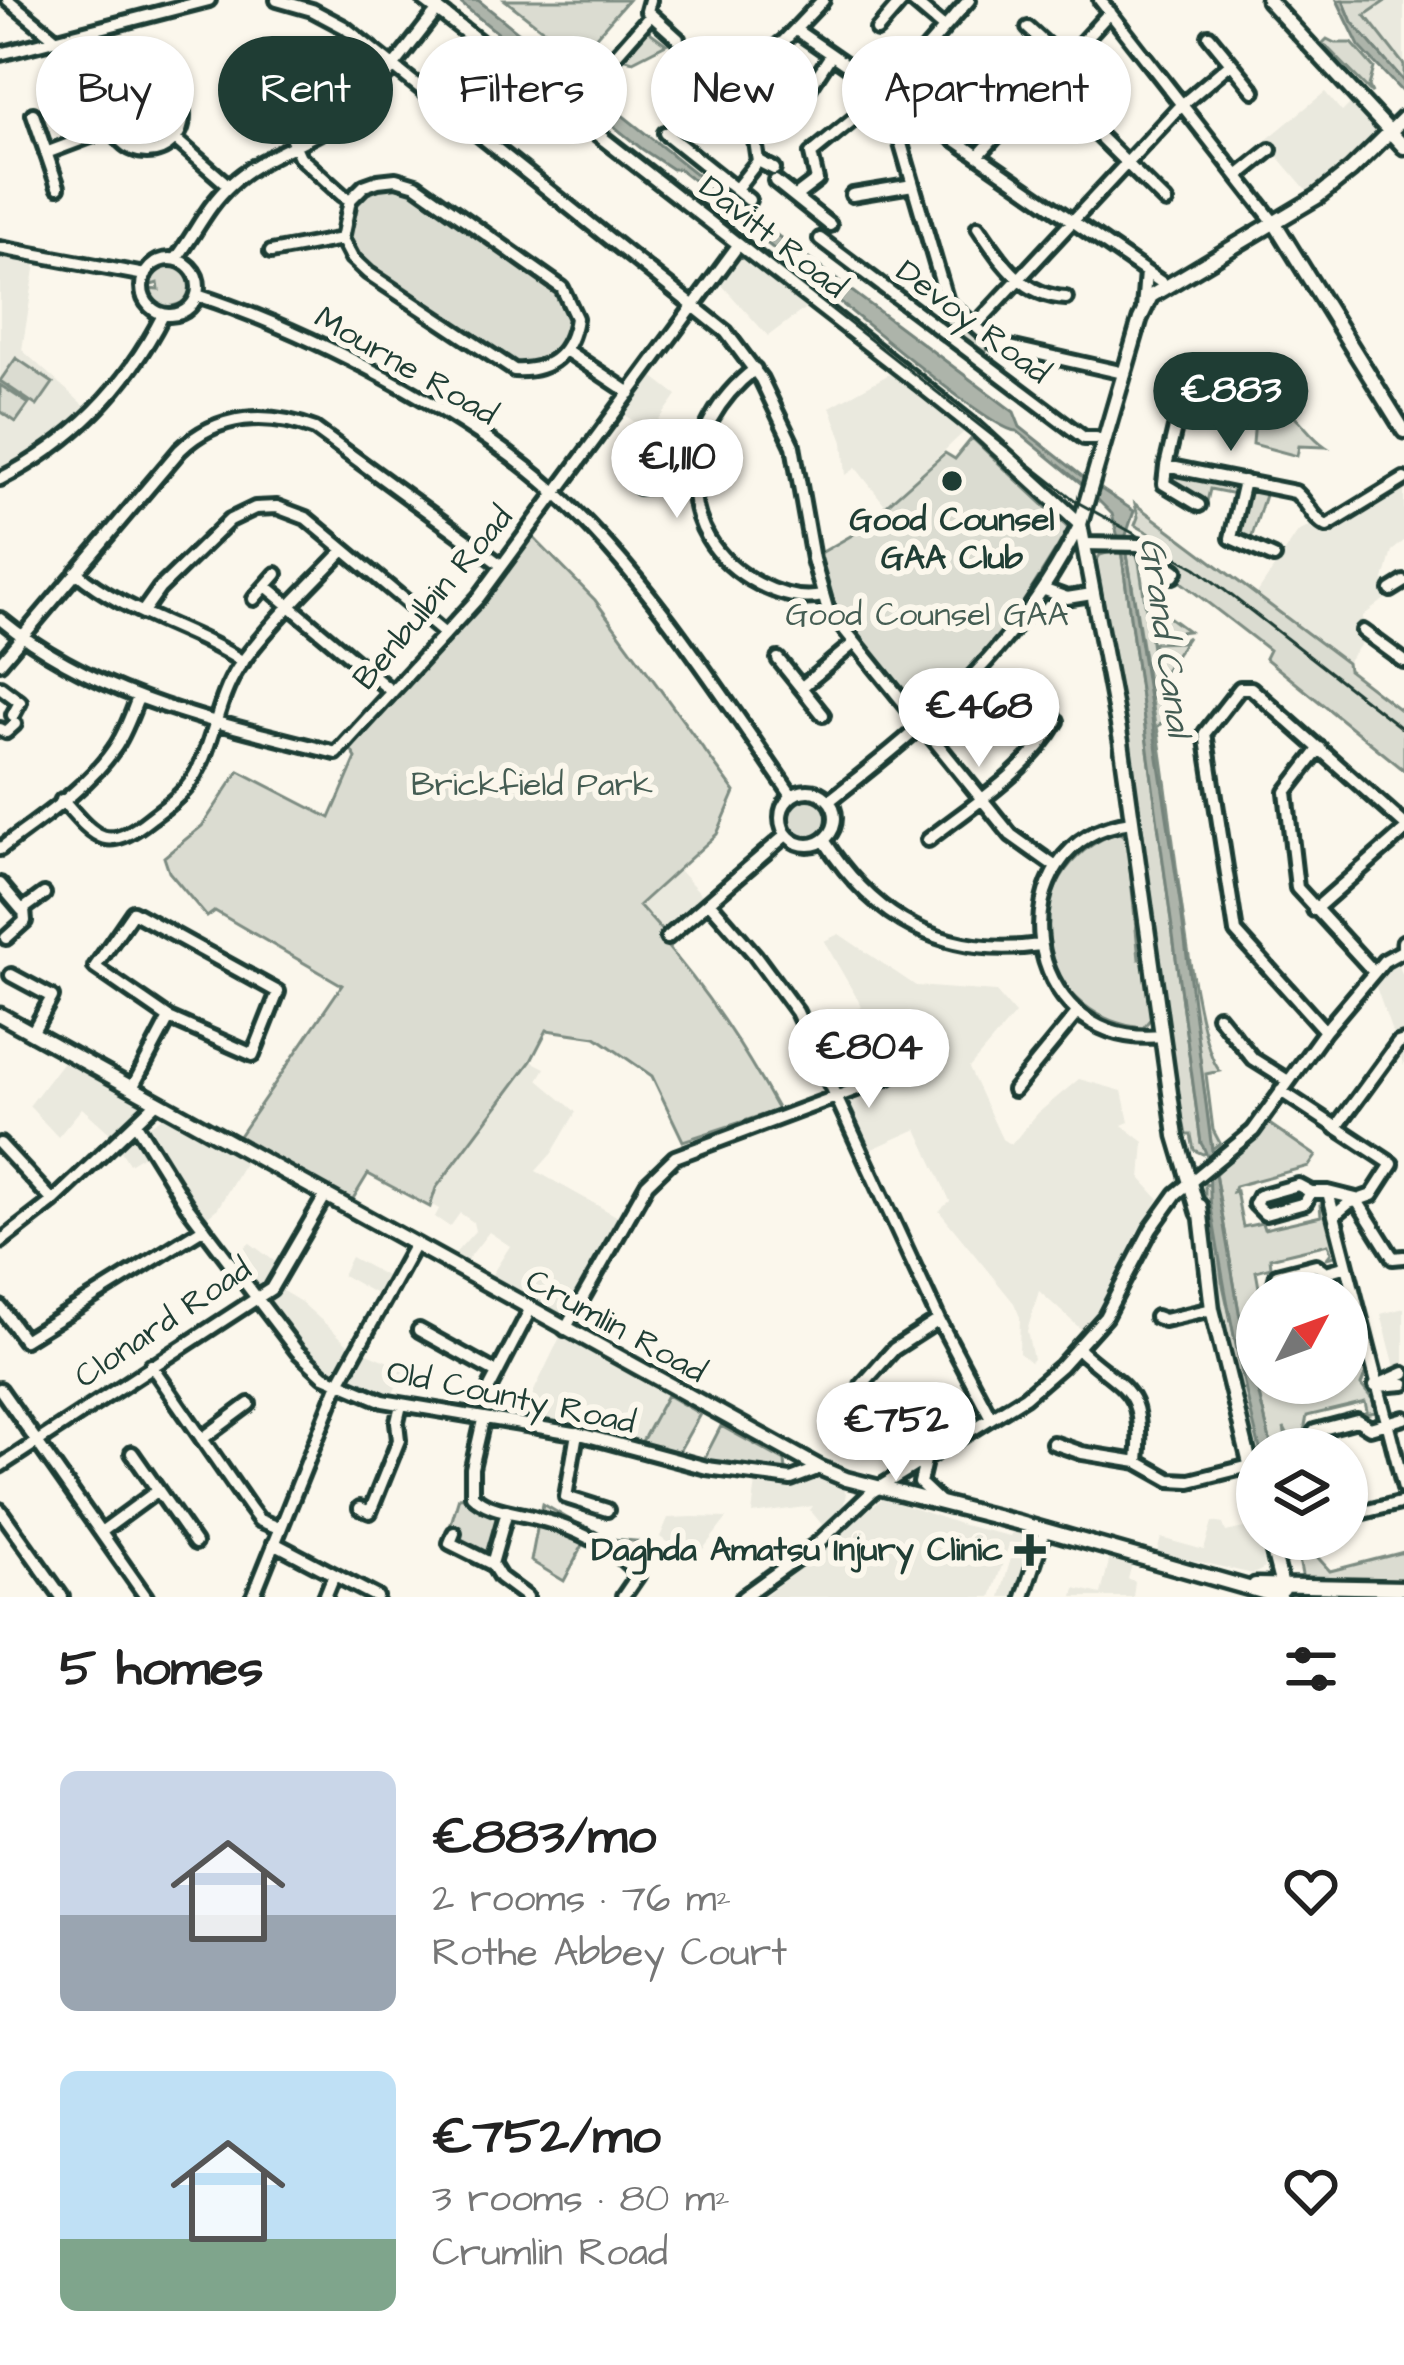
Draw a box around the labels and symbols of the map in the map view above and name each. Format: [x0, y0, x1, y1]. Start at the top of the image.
street label: Davitt Road [689, 165, 857, 309]
street label: Devoy Road [886, 249, 1060, 396]
street label: Mourne Road [306, 295, 506, 437]
pin: €883 [1160, 352, 1302, 454]
pin: €1,110 [579, 419, 775, 521]
marker: Good Counsel GAA Club [939, 468, 965, 494]
street label: Benbulbin Road [342, 496, 524, 700]
place label: Good Counsel GAA Club [850, 497, 1054, 581]
water label: Grand Canal [1126, 535, 1205, 744]
park label: Good Counsel GAA [785, 592, 1069, 638]
pin: €468 [908, 668, 1050, 770]
park label: Brickfield Park [411, 762, 653, 808]
pin: €804 [798, 1009, 940, 1111]
street label: Clonard Road [65, 1247, 261, 1399]
street label: Crumlin Road [518, 1257, 715, 1395]
north arrow [1236, 1272, 1368, 1404]
street label: Old County Road [382, 1348, 640, 1447]
pin: €752 [825, 1382, 967, 1484]
place label: Daghda Amatsu Injury Clinic [591, 1527, 1003, 1575]
marker: Daghda Amatsu Injury Clinic [1014, 1534, 1046, 1566]

